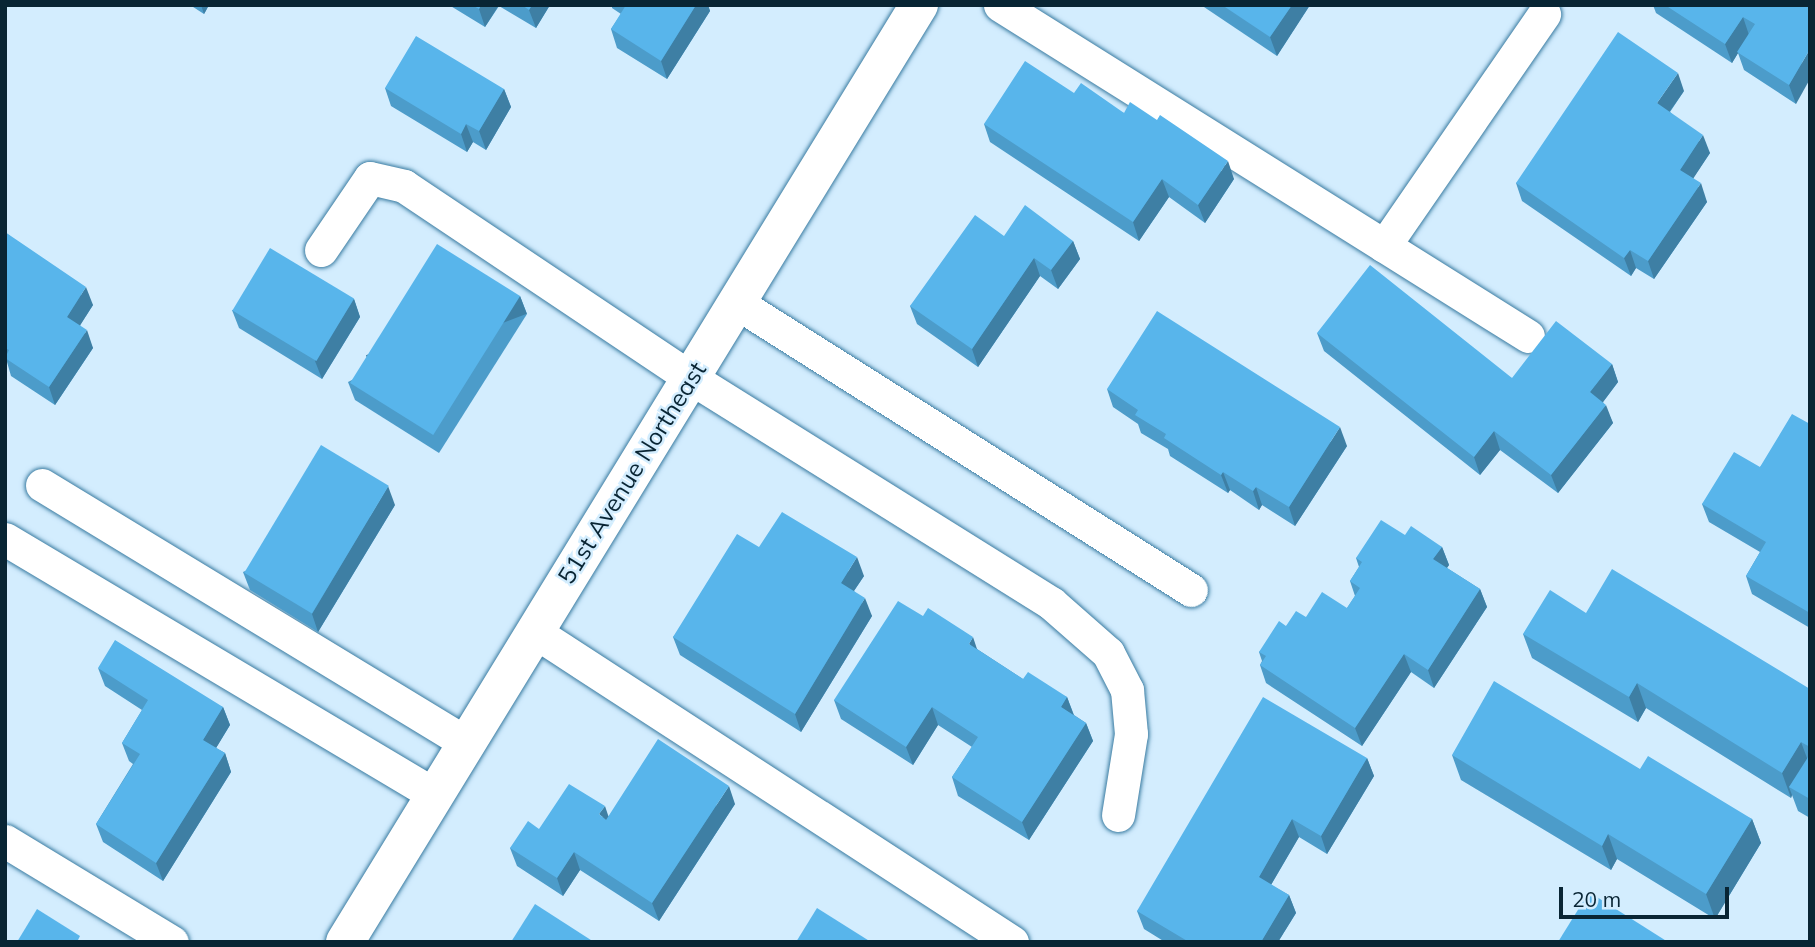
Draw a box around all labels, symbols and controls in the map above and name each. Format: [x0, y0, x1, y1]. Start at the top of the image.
street label: 51st Avenue Northeast [552, 357, 712, 589]
scale bar [1563, 874, 1733, 918]
text: 20 m [1572, 886, 1621, 912]

